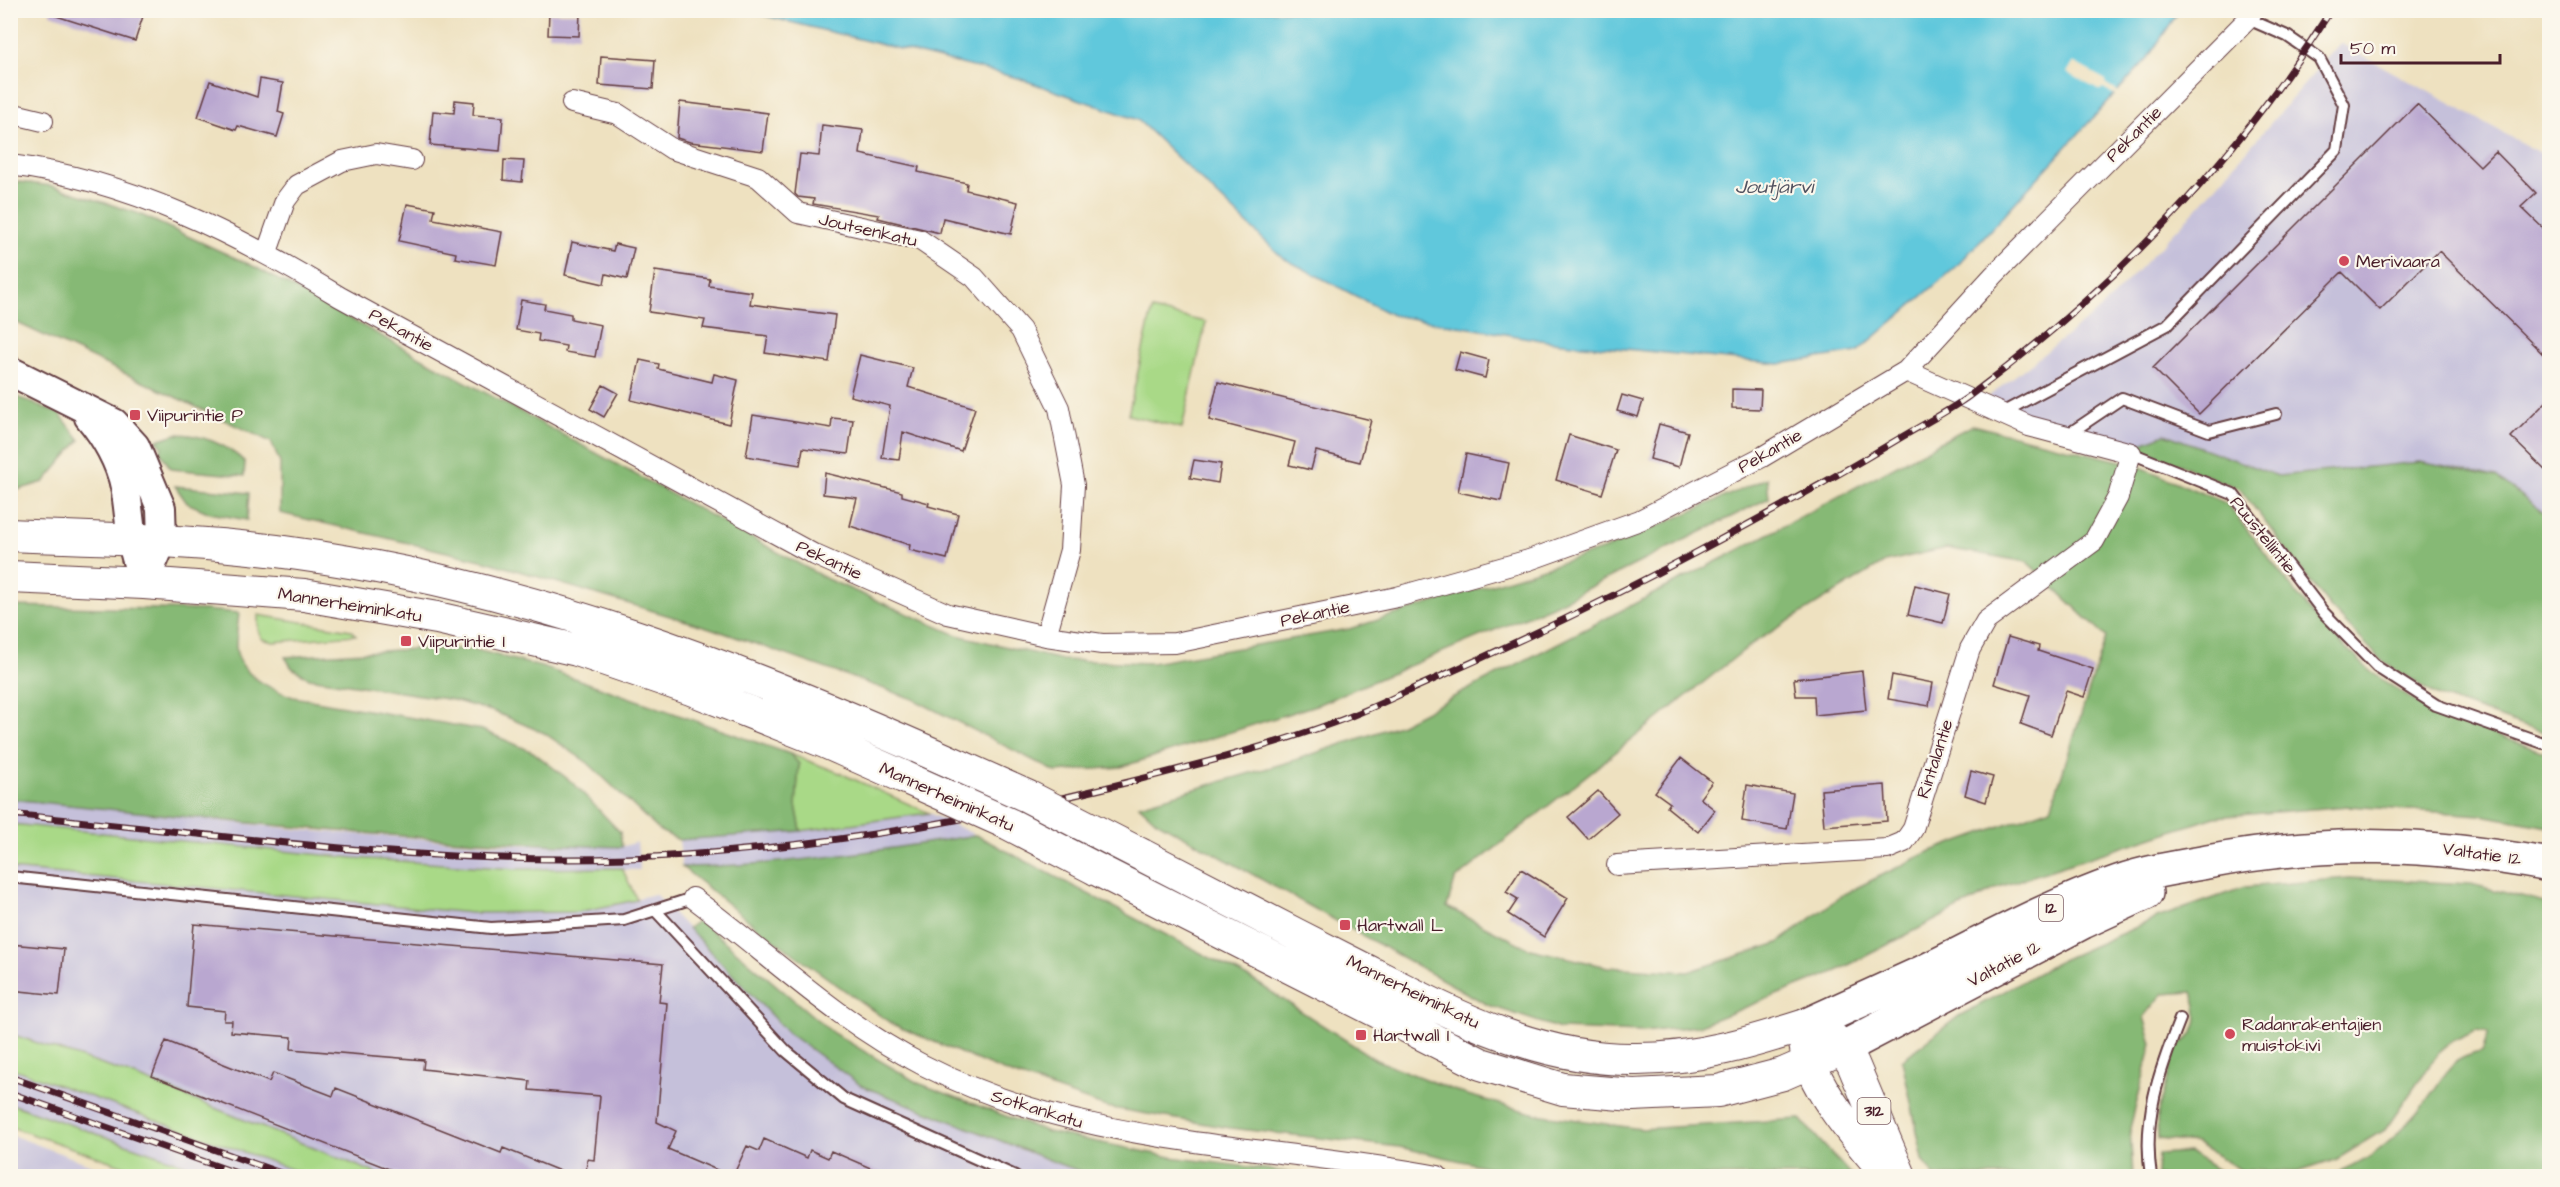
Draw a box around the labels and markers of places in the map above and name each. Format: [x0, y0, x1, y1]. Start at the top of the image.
place label: Merivaara [2356, 249, 2440, 274]
marker: Merivaara [2337, 254, 2351, 268]
place label: Viipurintie P [147, 403, 243, 428]
marker: Viipurintie P [128, 408, 142, 422]
place label: Viipurintie I [418, 629, 505, 654]
marker: Viipurintie I [399, 634, 413, 648]
place label: Hartwall L [1357, 913, 1444, 938]
marker: Hartwall L [1338, 918, 1352, 932]
place label: Radanrakentajien muistokivi [2242, 1012, 2381, 1058]
place label: Hartwall I [1373, 1023, 1450, 1048]
marker: Radanrakentajien muistokivi [2223, 1027, 2237, 1041]
marker: Hartwall I [1354, 1028, 1368, 1042]

